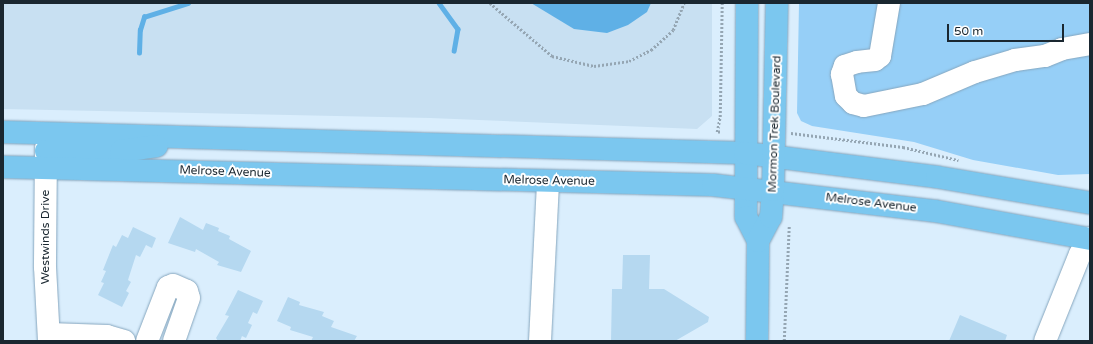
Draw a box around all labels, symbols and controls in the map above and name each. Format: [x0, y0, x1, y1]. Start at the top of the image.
scale bar [949, 16, 1066, 42]
text: 50 m [954, 24, 983, 38]
street label: Mormon Trek Boulevard [765, 55, 785, 193]
street label: Melrose Avenue [179, 163, 271, 181]
street label: Melrose Avenue [503, 173, 595, 189]
street label: Westwinds Drive [39, 190, 53, 284]
street label: Melrose Avenue [825, 190, 917, 216]

